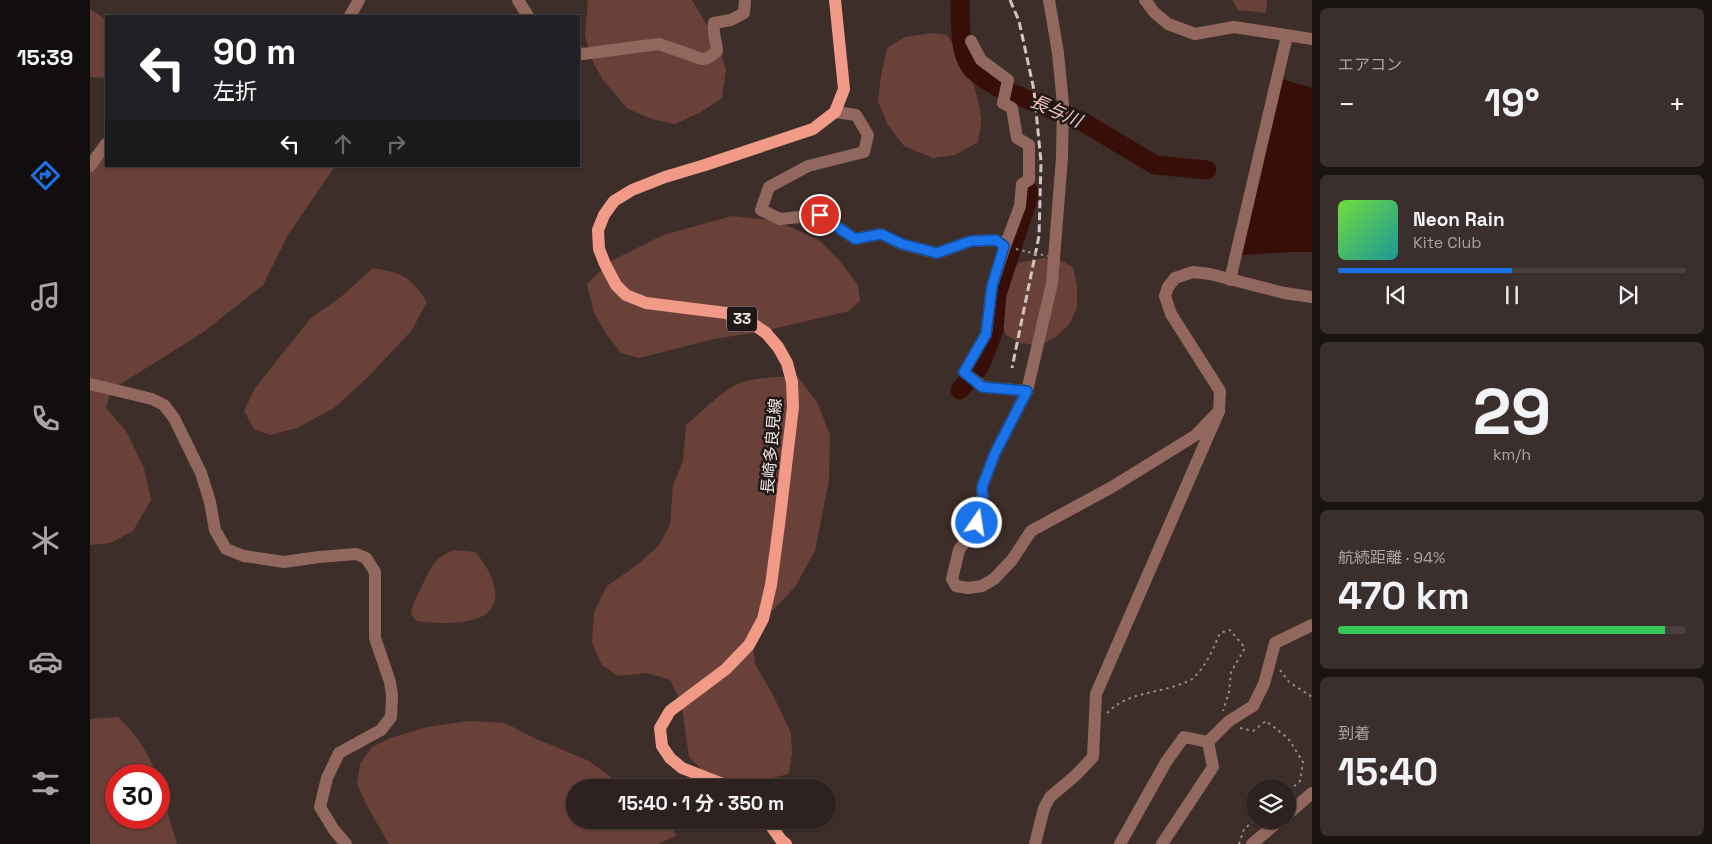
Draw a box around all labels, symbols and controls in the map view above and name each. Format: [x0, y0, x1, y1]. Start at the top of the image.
text: 90 m [213, 30, 296, 74]
icon: left [130, 35, 195, 100]
text: 15:39 [17, 43, 73, 71]
text: エアコン [1338, 54, 1402, 75]
text: 左折 [213, 77, 257, 105]
text: 19° [1484, 79, 1540, 127]
text: − [1338, 86, 1355, 122]
text: + [1669, 86, 1686, 122]
water label: 長与川 [1027, 89, 1087, 133]
icon: left [276, 130, 304, 158]
icon: ahead [329, 130, 357, 158]
icon: right [382, 130, 410, 158]
icon: directions [28, 158, 63, 193]
pin [799, 194, 841, 236]
icon: arrive [806, 201, 834, 229]
text: Neon Rain [1413, 207, 1505, 232]
text: Kite Club [1413, 232, 1482, 253]
icon: music [28, 279, 63, 314]
icon: previous [1382, 281, 1410, 309]
icon: pause [1498, 281, 1526, 309]
icon: next [1614, 281, 1642, 309]
road number: 33 [727, 306, 757, 332]
text: 29 [1473, 370, 1551, 453]
street label: 長崎多良見線 [757, 397, 786, 495]
icon: phone [28, 401, 63, 436]
text: km/h [1493, 444, 1531, 465]
position arrow [950, 496, 1002, 548]
icon: climate [28, 523, 63, 558]
text: 航続距離 · 94% [1338, 547, 1445, 568]
text: 470 km [1338, 572, 1470, 620]
icon: car [28, 644, 63, 679]
text: 到着 [1338, 723, 1370, 744]
text: 15:40 [1338, 748, 1438, 796]
speed limit sign: 30 [105, 764, 170, 829]
icon: filters [28, 766, 63, 801]
map controls [1246, 779, 1296, 829]
button: layers [1246, 779, 1296, 829]
text: 15:40 · 1 分 · 350 m [618, 791, 784, 816]

